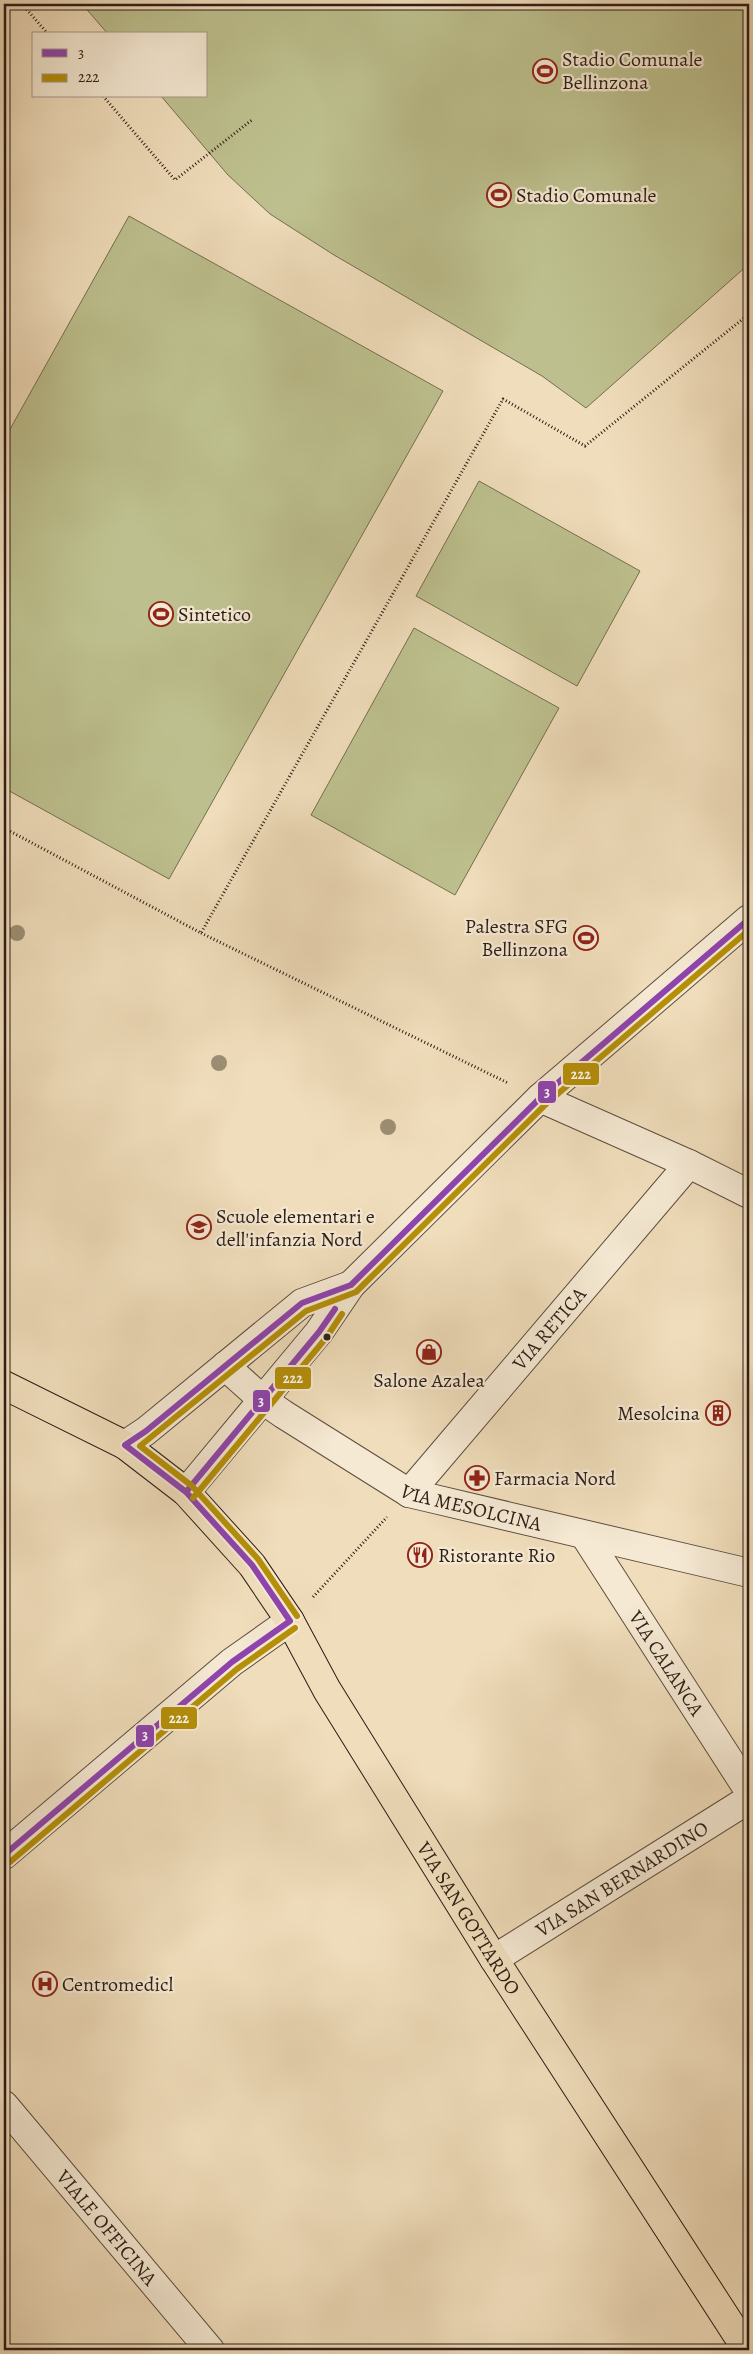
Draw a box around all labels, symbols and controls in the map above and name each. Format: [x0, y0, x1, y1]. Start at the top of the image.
legend [32, 32, 208, 98]
text: 3 [78, 43, 84, 63]
place label: Stadio Comunale Bellinzona [562, 46, 703, 96]
sports icon: Stadio Comunale Bellinzona [532, 58, 558, 84]
text: 222 [78, 67, 99, 87]
sports icon: Stadio Comunale [486, 182, 512, 208]
place label: Stadio Comunale [516, 182, 657, 209]
sports icon: Sintetico [148, 601, 174, 627]
place label: Sintetico [178, 601, 251, 628]
place label: Palestra SFG Bellinzona [465, 913, 569, 963]
sports icon: Palestra SFG Bellinzona [573, 925, 599, 951]
line badge: 222 [562, 1062, 600, 1086]
text: 222 [571, 1065, 591, 1084]
line badge: 3 [537, 1080, 557, 1104]
text: 3 [544, 1083, 550, 1102]
place label: Scuole elementari e dell'infanzia Nord [216, 1203, 375, 1253]
school or university icon: Scuole elementari e dell'infanzia Nord [186, 1214, 212, 1240]
street label: VIA RETICA [506, 1281, 593, 1377]
unlabelled marker [322, 1332, 332, 1342]
shop icon: Salone Azalea [416, 1339, 442, 1365]
line badge: 222 [274, 1366, 312, 1390]
place label: Salone Azalea [373, 1367, 485, 1394]
text: 222 [283, 1369, 303, 1388]
line badge: 3 [252, 1389, 271, 1413]
text: 3 [258, 1392, 264, 1411]
place label: Mesolcina [617, 1400, 701, 1427]
building icon: Mesolcina [705, 1400, 731, 1426]
pharmacy icon: Farmacia Nord [464, 1465, 490, 1491]
place label: Farmacia Nord [494, 1465, 616, 1492]
street label: VIA MESOLCINA [394, 1477, 545, 1538]
restaurant icon: Ristorante Rio [407, 1542, 433, 1568]
place label: Ristorante Rio [438, 1542, 555, 1569]
street label: VIA CALANCA [622, 1605, 710, 1721]
line badge: 222 [160, 1706, 198, 1730]
text: 222 [169, 1709, 189, 1728]
line badge: 3 [135, 1724, 155, 1748]
text: 3 [142, 1726, 148, 1745]
street label: VIA SAN BERNARDINO [530, 1815, 714, 1944]
street label: VIA SAN GOTTARDO [410, 1836, 527, 2000]
hospital icon: Centromedicl [32, 1971, 58, 1997]
place label: Centromedicl [62, 1971, 174, 1998]
street label: VIALE OFFICINA [49, 2163, 163, 2292]

